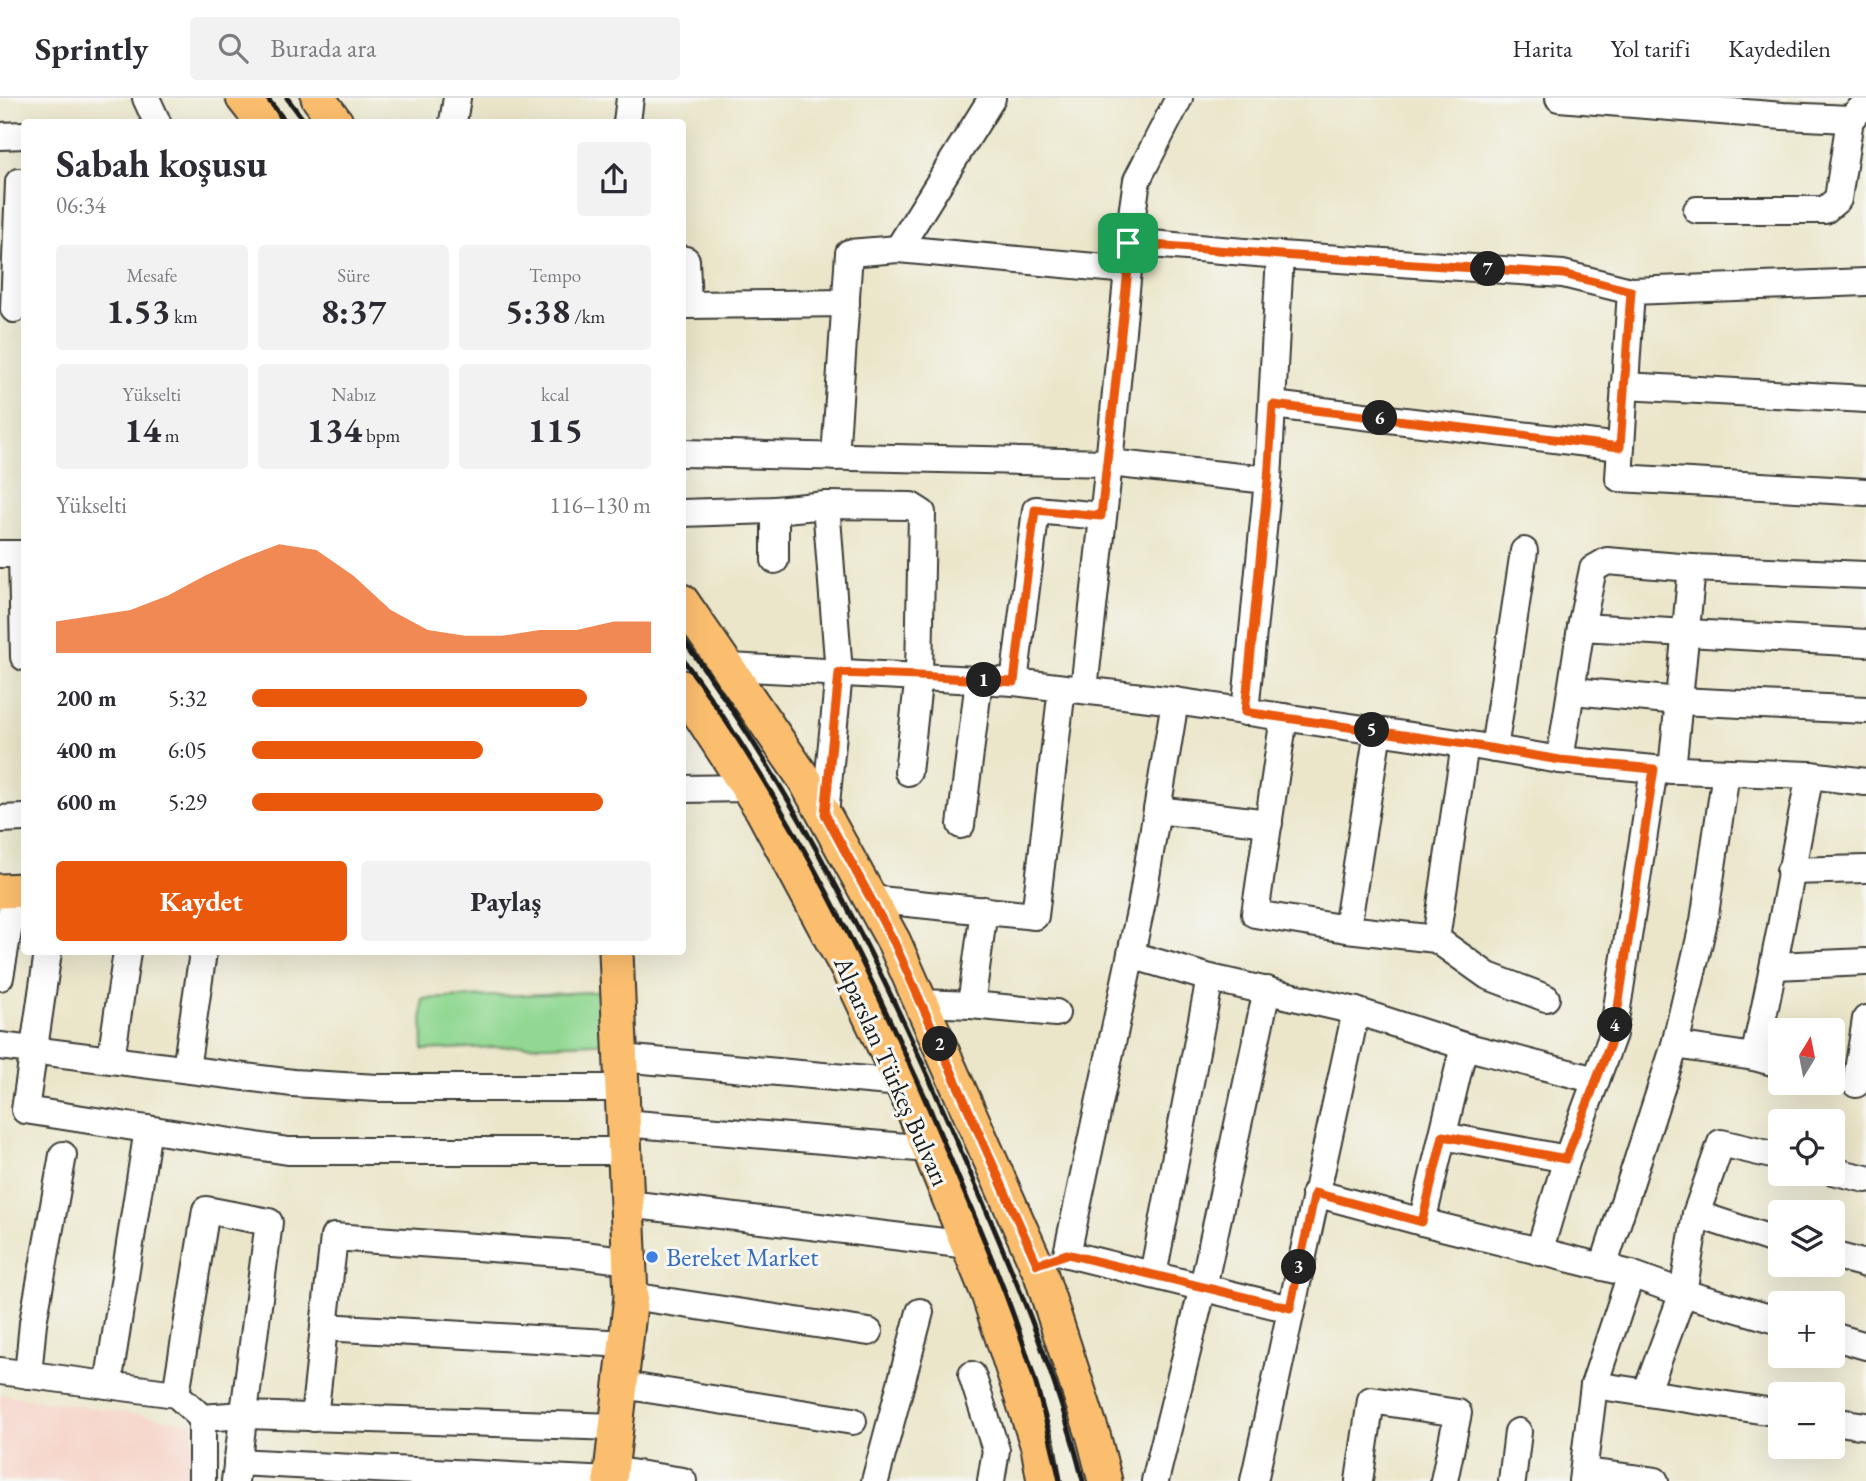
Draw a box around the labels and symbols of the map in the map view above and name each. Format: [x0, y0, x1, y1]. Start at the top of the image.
pin [1098, 213, 1158, 273]
pin: 7 [1470, 252, 1506, 286]
pin: 6 [1362, 400, 1398, 436]
pin: 1 [967, 662, 1002, 698]
pin: 5 [1354, 712, 1390, 748]
street label: Alparslan Türkeş Bulvarı [826, 950, 958, 1191]
pin: 4 [1598, 1007, 1632, 1042]
north arrow [1768, 1018, 1844, 1096]
pin: 2 [922, 1026, 958, 1062]
place label: Bereket Market [666, 1240, 818, 1274]
marker: Bereket Market [644, 1249, 660, 1265]
pin: 3 [1282, 1250, 1316, 1284]

